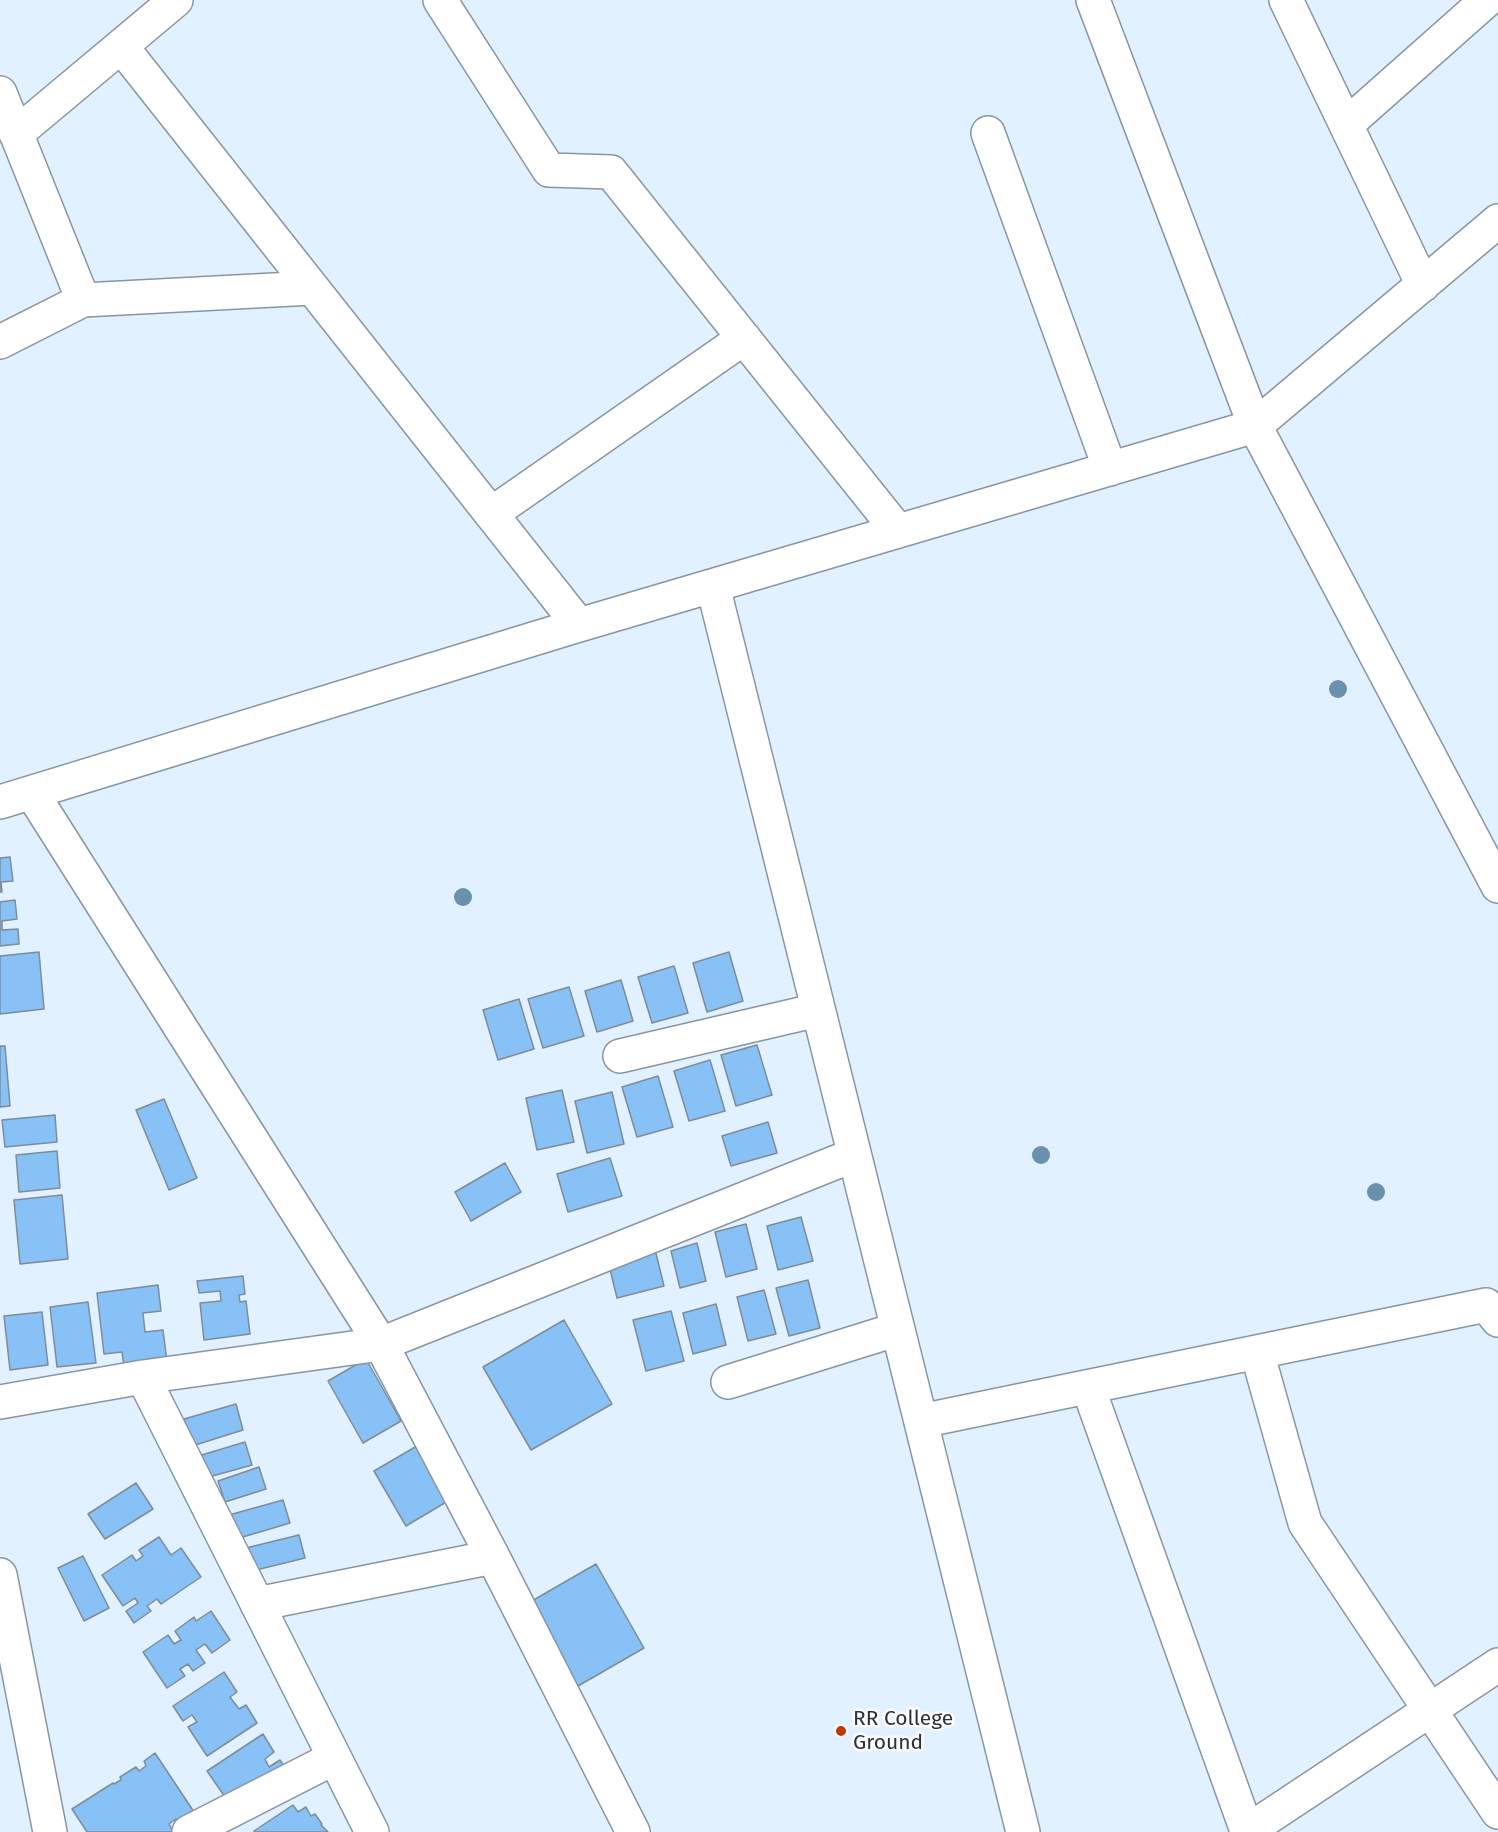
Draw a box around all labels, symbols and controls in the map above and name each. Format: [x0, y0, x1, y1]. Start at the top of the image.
place label: RR College Ground [853, 1706, 953, 1756]
marker: RR College Ground [834, 1724, 848, 1738]

